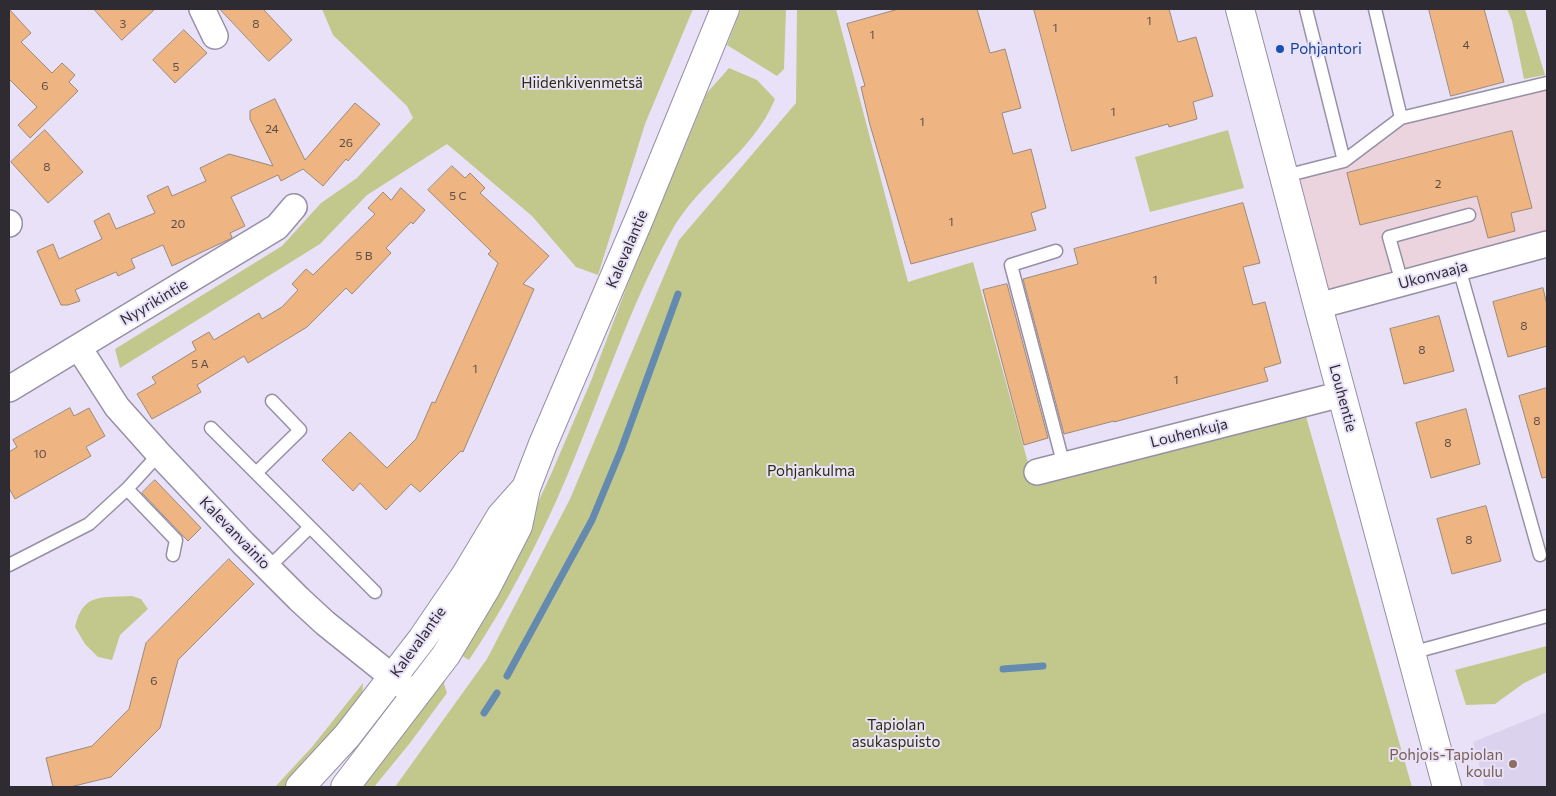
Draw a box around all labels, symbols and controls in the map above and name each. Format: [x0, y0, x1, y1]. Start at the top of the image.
house number: 1 [1146, 14, 1152, 28]
house number: 3 [120, 17, 126, 31]
house number: 8 [252, 17, 260, 31]
house number: 1 [1052, 21, 1058, 35]
house number: 1 [869, 28, 875, 42]
house number: 4 [1462, 38, 1470, 52]
place label: Pohjantori [1290, 40, 1362, 58]
marker: Pohjantori [1274, 43, 1286, 55]
house number: 5 [173, 60, 179, 74]
park label: Hiidenkivenmetsä [521, 74, 643, 92]
house number: 6 [41, 79, 49, 93]
house number: 1 [1110, 105, 1116, 119]
house number: 1 [919, 115, 925, 129]
house number: 24 [265, 122, 279, 136]
house number: 26 [339, 136, 353, 150]
house number: 8 [43, 160, 51, 174]
house number: 2 [1435, 177, 1441, 191]
house number: 5 C [449, 189, 467, 203]
street label: Kalevalantie [603, 207, 651, 291]
house number: 1 [948, 215, 954, 229]
house number: 20 [171, 217, 185, 231]
house number: 5 B [356, 249, 372, 263]
street label: Ukonvaaja [1396, 257, 1470, 293]
house number: 1 [1152, 273, 1158, 287]
street label: Nyyrikintie [117, 275, 191, 329]
house number: 8 [1520, 319, 1528, 333]
house number: 8 [1418, 343, 1426, 357]
house number: 5 A [191, 357, 209, 371]
house number: 1 [472, 362, 478, 376]
street label: Louhentie [1325, 362, 1361, 434]
house number: 1 [1173, 373, 1179, 387]
house number: 8 [1533, 414, 1541, 428]
street label: Louhenkuja [1148, 415, 1230, 451]
house number: 8 [1444, 436, 1452, 450]
house number: 10 [34, 447, 46, 461]
park label: Pohjankulma [767, 462, 855, 480]
street label: Kalevanvainio [196, 493, 274, 573]
house number: 8 [1465, 533, 1473, 547]
street label: Kalevalantie [386, 603, 450, 681]
house number: 6 [150, 674, 158, 688]
park label: Tapiolan asukaspuisto [852, 716, 940, 751]
place label: Pohjois-Tapiolan koulu [1389, 746, 1503, 781]
marker: Pohjois-Tapiolan koulu [1507, 758, 1519, 770]

